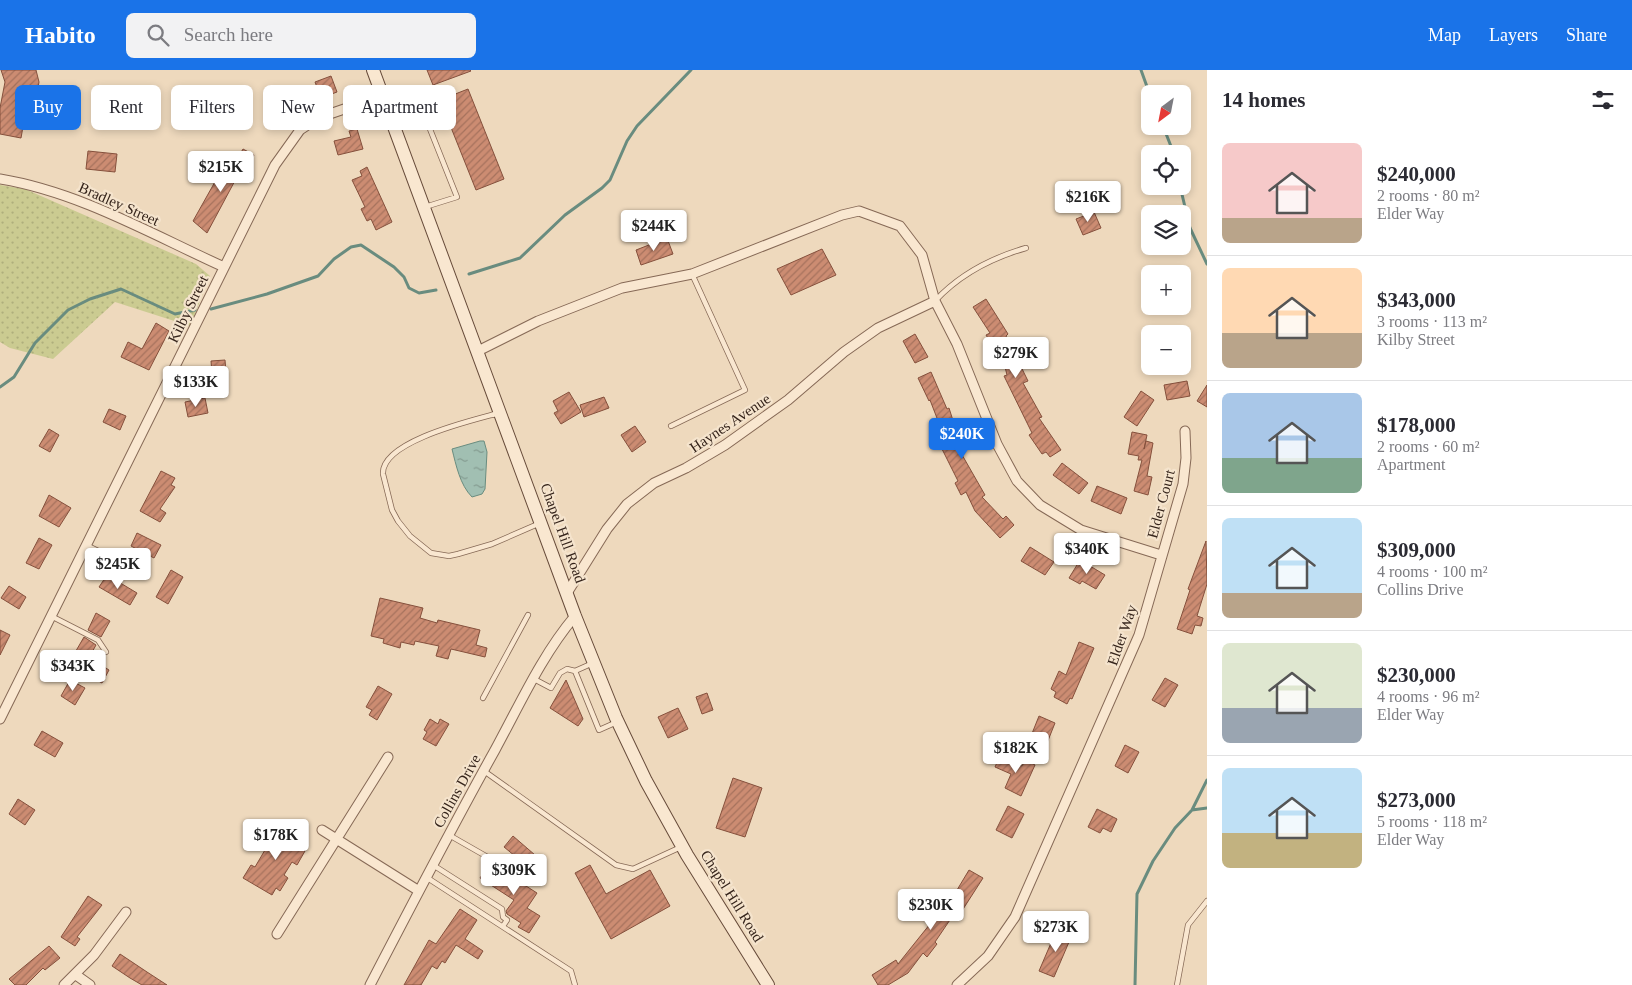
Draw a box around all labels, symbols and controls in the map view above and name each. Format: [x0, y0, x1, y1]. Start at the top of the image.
search box [126, 13, 476, 58]
icon: search [144, 21, 172, 49]
text: Habito [25, 22, 96, 48]
text: Search here [184, 24, 273, 45]
text: Map [1428, 25, 1461, 45]
text: Layers [1489, 25, 1538, 45]
text: Share [1566, 25, 1607, 45]
chip: Buy [15, 85, 81, 130]
chip: Rent [91, 85, 161, 130]
chip: Filters [171, 85, 253, 130]
chip: New [263, 85, 333, 130]
chip: Apartment [343, 85, 456, 130]
north arrow [1141, 85, 1191, 135]
map controls [1141, 85, 1191, 375]
icon: filters [1589, 86, 1617, 114]
text: 14 homes [1222, 88, 1305, 112]
button: locate [1141, 145, 1191, 195]
pin: $215K [186, 150, 256, 193]
text: $215K [199, 158, 243, 175]
text: $240,000 [1377, 162, 1456, 186]
icon: home [1262, 163, 1322, 223]
street label: Bradley Street [76, 179, 162, 229]
pin: $216K [1053, 180, 1123, 223]
text: 2 rooms · 80 m² [1377, 187, 1480, 204]
text: $216K [1066, 188, 1110, 205]
button: layers [1141, 205, 1191, 255]
text: Elder Way [1377, 205, 1444, 222]
pin: $244K [619, 210, 689, 252]
text: $244K [632, 217, 676, 234]
button: + [1141, 265, 1191, 315]
street label: Kilby Street [165, 272, 212, 345]
icon: home [1262, 288, 1322, 348]
text: $343,000 [1377, 288, 1456, 312]
text: 3 rooms · 113 m² [1377, 313, 1487, 330]
button: − [1141, 325, 1191, 375]
text: Kilby Street [1377, 331, 1455, 348]
pin: $279K [981, 336, 1051, 379]
text: $279K [994, 344, 1038, 361]
pin: $133K [161, 366, 231, 408]
text: $133K [174, 373, 218, 390]
street label: Haynes Avenue [687, 390, 773, 456]
icon: home [1262, 413, 1322, 473]
text: $178,000 [1377, 413, 1456, 437]
pin: $240K [927, 418, 997, 460]
text: $240K [940, 425, 984, 442]
text: 2 rooms · 60 m² [1377, 438, 1480, 455]
text: Apartment [1377, 456, 1445, 473]
street label: Elder Court [1144, 467, 1178, 540]
street label: Chapel Hill Road [538, 481, 589, 586]
pin: $340K [1052, 532, 1122, 575]
icon: home [1262, 538, 1322, 598]
text: $309,000 [1377, 538, 1456, 562]
text: $340K [1065, 540, 1109, 557]
pin: $245K [83, 548, 153, 590]
text: $245K [96, 555, 140, 572]
text: 4 rooms · 100 m² [1377, 563, 1488, 580]
text: Collins Drive [1377, 581, 1464, 598]
street label: Elder Way [1104, 602, 1140, 667]
pin: $343K [38, 650, 108, 692]
text: $343K [51, 657, 95, 674]
icon: home [1262, 663, 1322, 723]
text: $230,000 [1377, 663, 1456, 687]
text: 4 rooms · 96 m² [1377, 688, 1480, 705]
text: Elder Way [1377, 706, 1444, 723]
pin: $182K [981, 732, 1051, 774]
text: $182K [994, 739, 1038, 756]
street label: Collins Drive [430, 751, 484, 830]
icon: home [1262, 788, 1322, 848]
text: $273,000 [1377, 788, 1456, 812]
text: 5 rooms · 118 m² [1377, 813, 1487, 830]
pin: $178K [241, 818, 311, 861]
text: $178K [254, 826, 298, 843]
text: Elder Way [1377, 831, 1444, 848]
street label: Chapel Hill Road [697, 847, 767, 945]
pin: $309K [479, 854, 549, 896]
text: $309K [492, 861, 536, 878]
pin: $230K [896, 888, 966, 931]
text: $230K [909, 896, 953, 913]
pin: $273K [1021, 910, 1091, 953]
text: $273K [1034, 918, 1078, 935]

